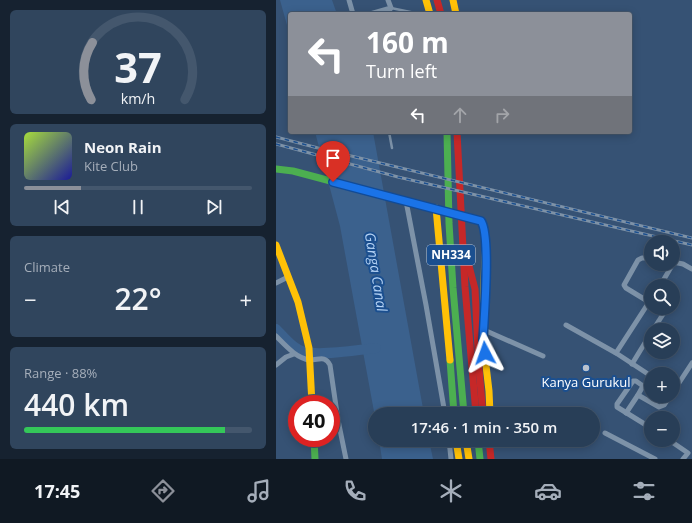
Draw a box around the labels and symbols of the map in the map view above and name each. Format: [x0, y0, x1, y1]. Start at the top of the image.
pin [316, 141, 350, 182]
water label: Ganga Canal [361, 231, 392, 313]
road number: NH334 [427, 245, 475, 265]
position arrow [464, 332, 506, 374]
marker: Kanya Gurukul [581, 363, 591, 373]
place label: Kanya Gurukul [541, 373, 631, 391]
speed limit sign: 40 [288, 395, 340, 447]

